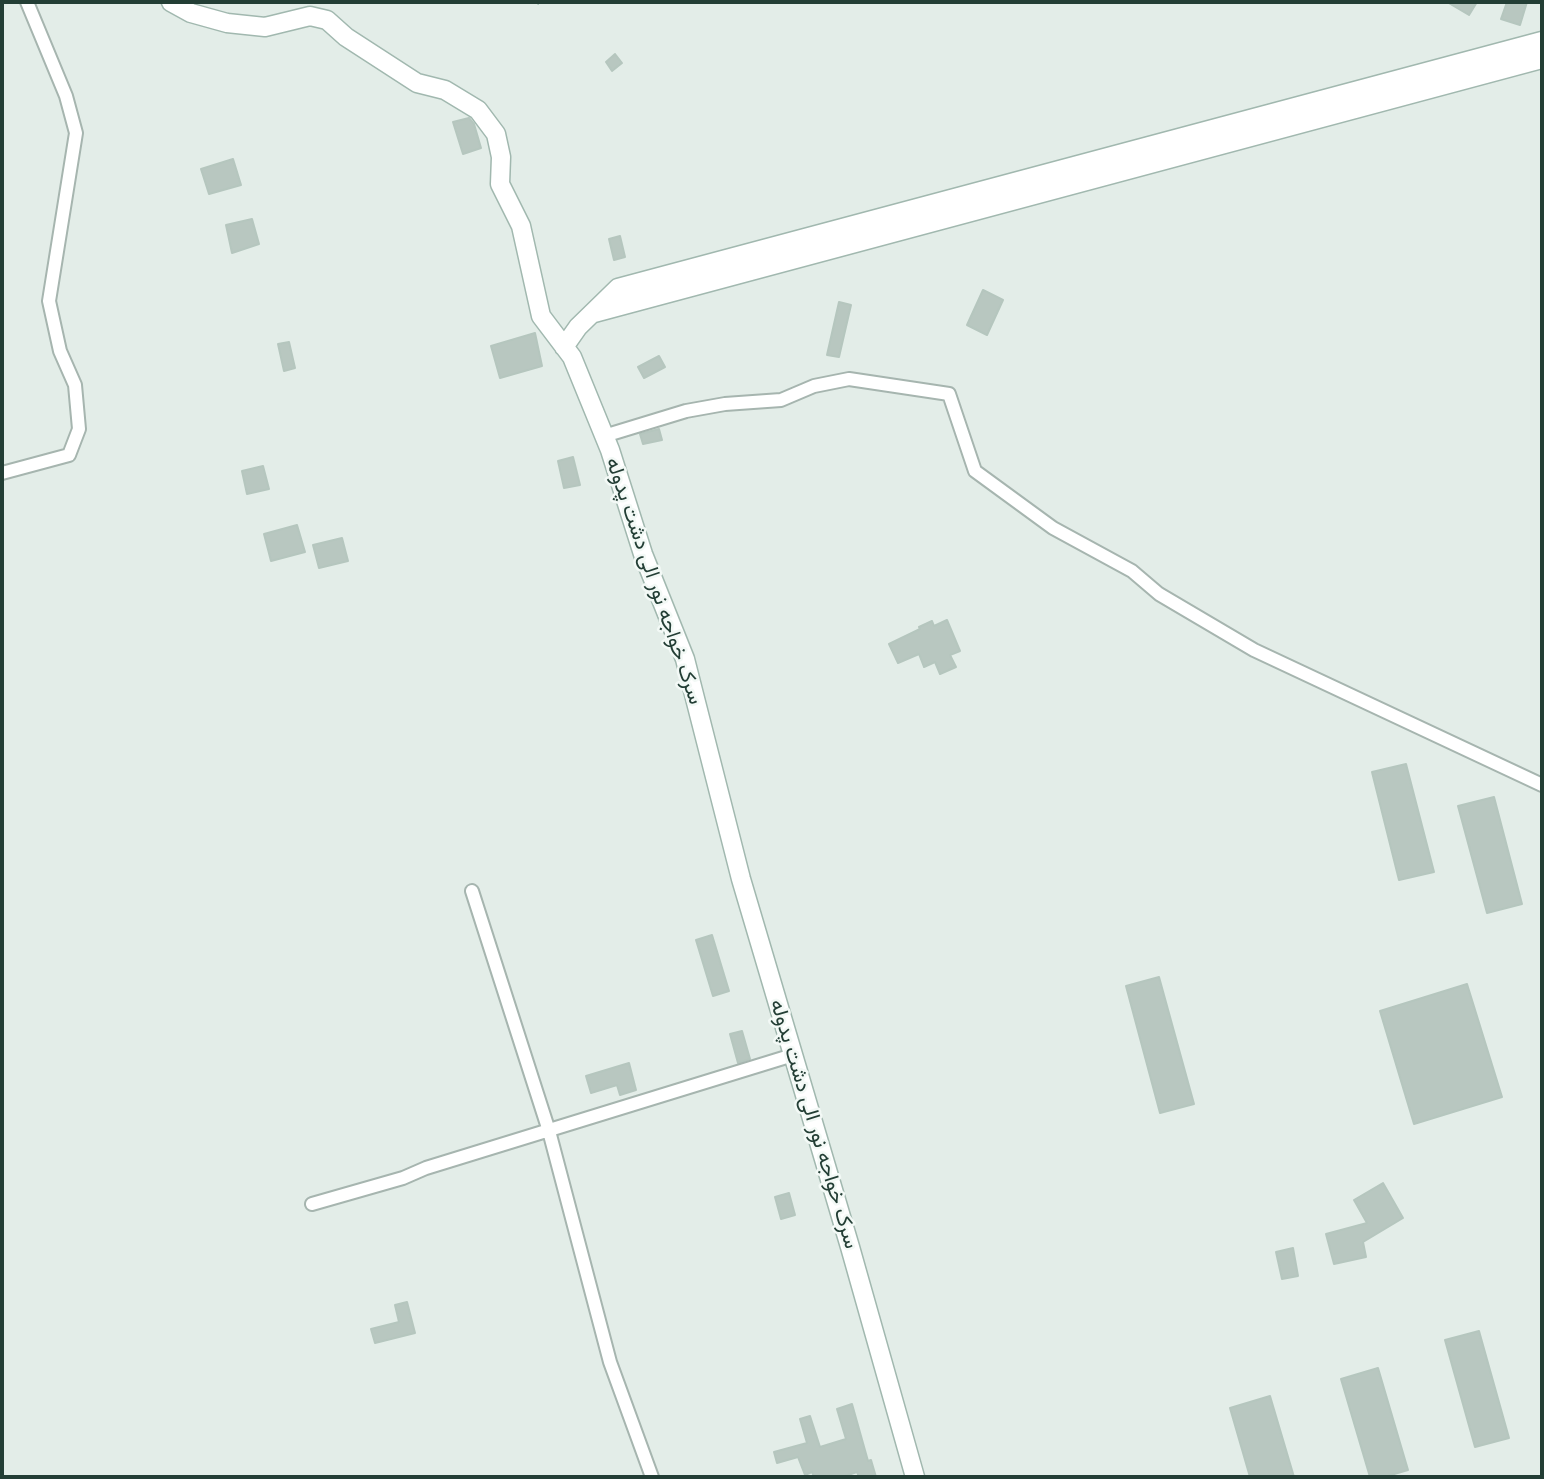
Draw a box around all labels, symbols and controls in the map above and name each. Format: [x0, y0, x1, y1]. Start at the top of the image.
street label: سرک خواجه نور الی دشت پدوله [600, 454, 708, 708]
street label: سرک خواجه نور الی دشت پدوله [764, 996, 864, 1252]

